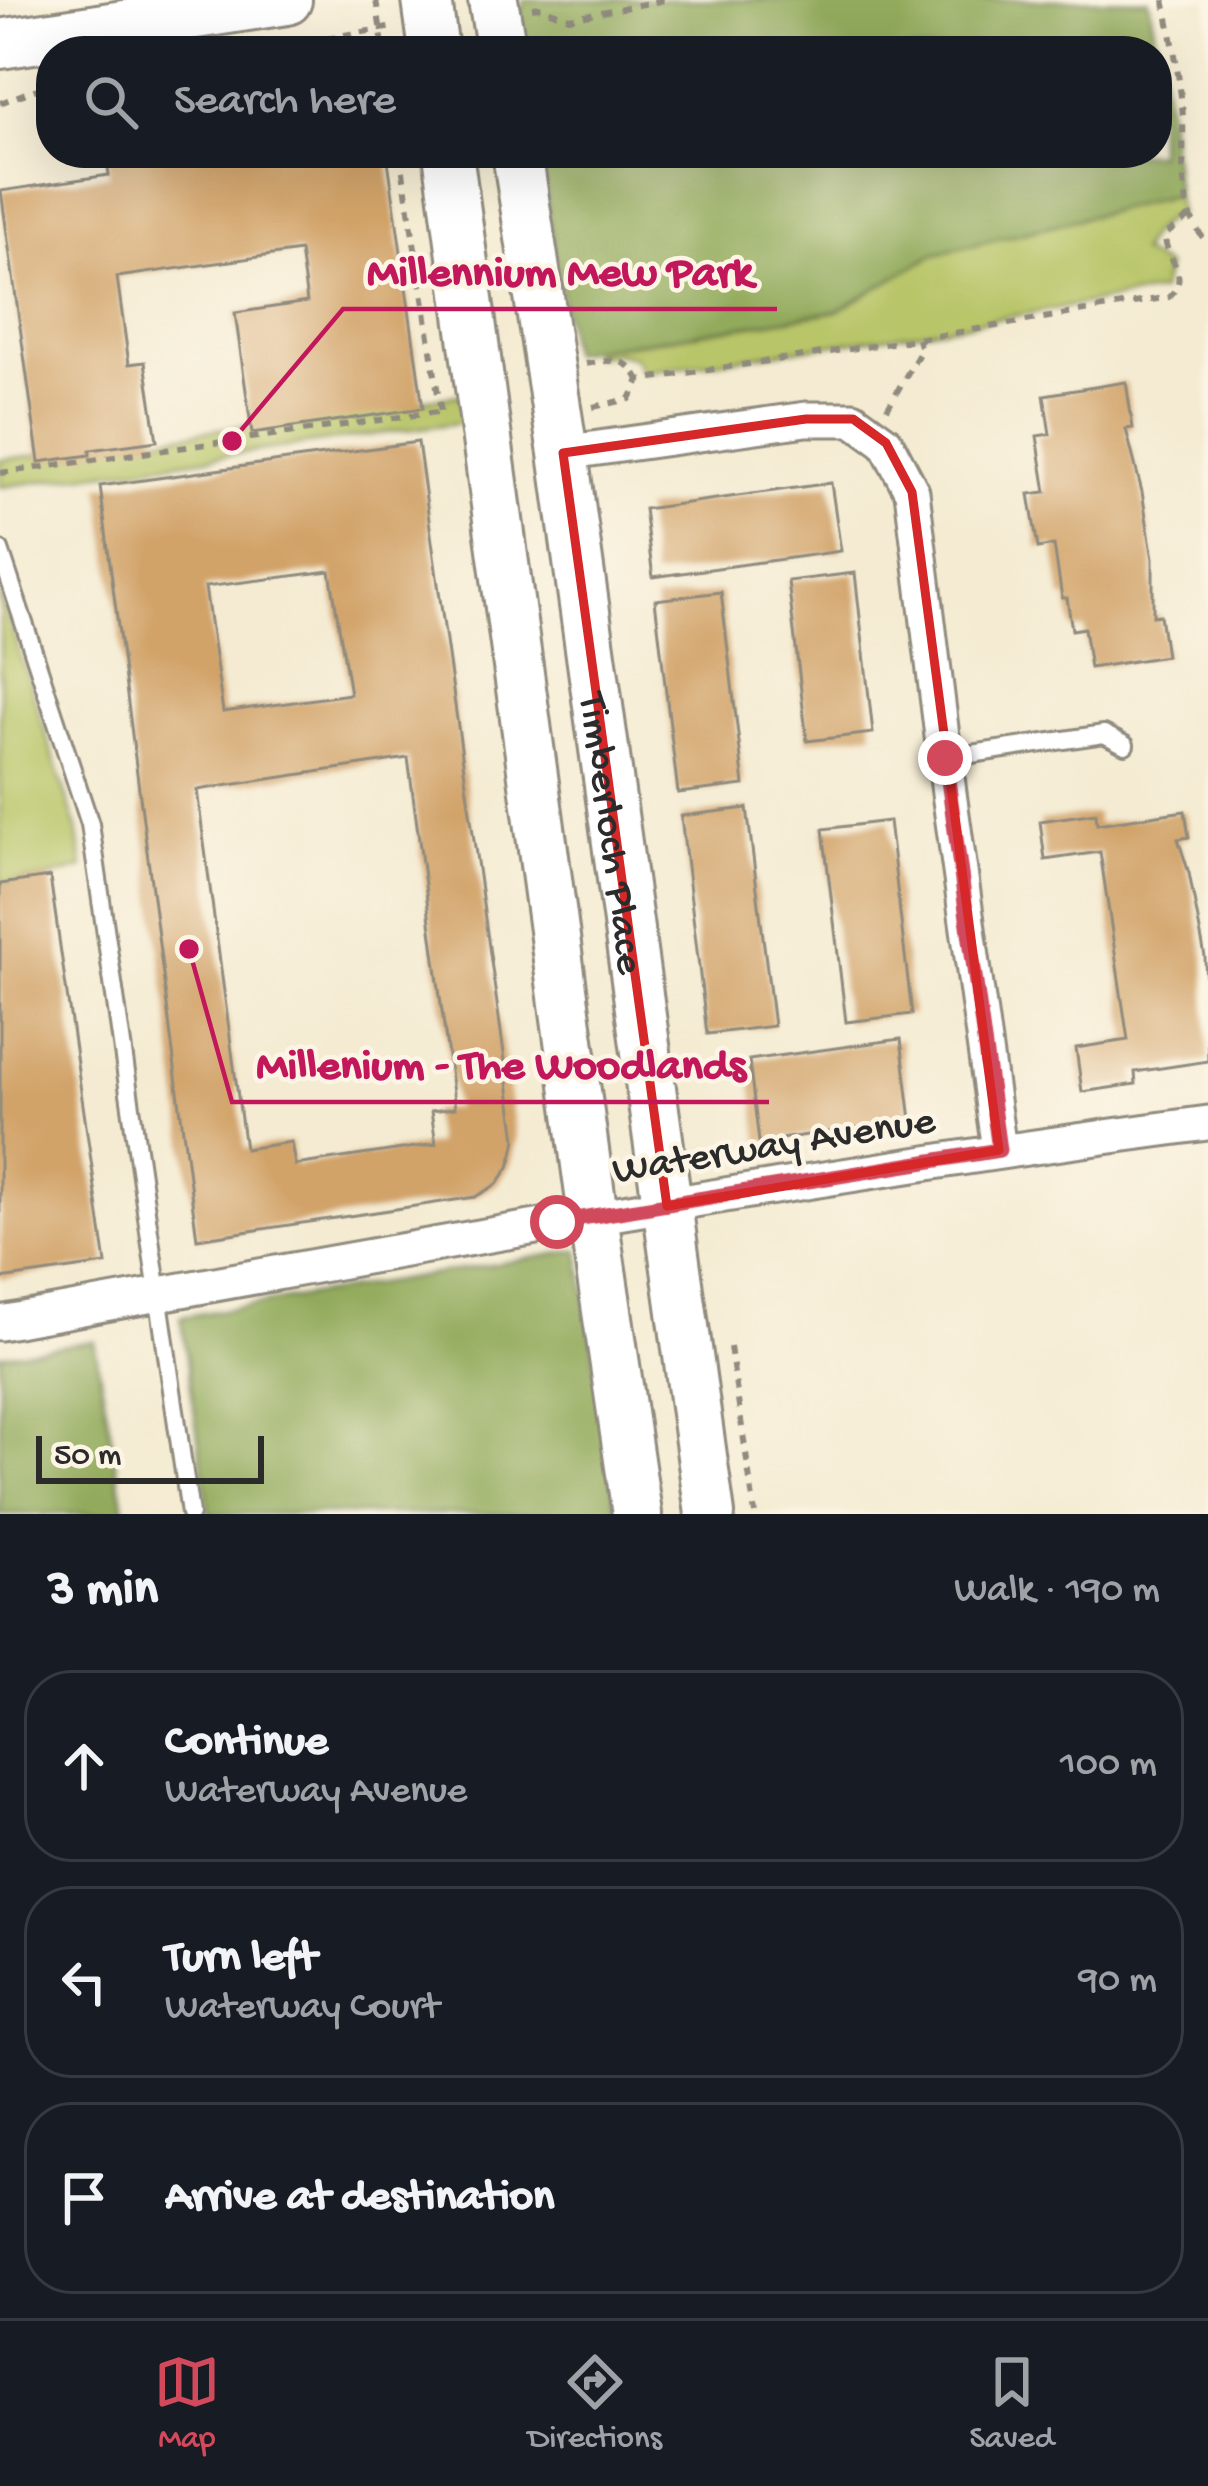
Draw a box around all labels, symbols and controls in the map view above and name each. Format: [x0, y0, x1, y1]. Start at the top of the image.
search box [36, 36, 1172, 168]
icon: search [78, 69, 144, 135]
text: Search here [174, 76, 396, 129]
callout: Millennium Mew Park [343, 228, 777, 309]
text: Millennium Mew Park [367, 249, 758, 302]
street label: Timberloch Place [564, 688, 652, 979]
route end [918, 731, 972, 785]
callout: Millenium - The Woodlands [232, 1021, 769, 1102]
text: Millenium - The Woodlands [256, 1042, 748, 1095]
street label: Waterway Avenue [610, 1099, 940, 1198]
route start [530, 1195, 584, 1249]
scale bar [36, 1430, 264, 1483]
text: 50 m [54, 1438, 121, 1476]
text: 3 min [48, 1562, 158, 1622]
text: Walk · 190 m [954, 1569, 1160, 1615]
text: Continue [165, 1717, 328, 1770]
icon: ahead [51, 1733, 117, 1799]
text: 100 m [1060, 1743, 1157, 1789]
text: Waterway Avenue [165, 1770, 467, 1816]
text: Turn left [165, 1933, 317, 1986]
icon: left [51, 1949, 117, 2015]
text: 90 m [1078, 1959, 1157, 2005]
text: Waterway Court [165, 1986, 439, 2032]
icon: arrive [51, 2165, 117, 2231]
text: Arrive at destination [165, 2172, 554, 2225]
tab: Map [154, 2349, 220, 2459]
tab: Directions [528, 2349, 662, 2459]
tab: Saved [970, 2349, 1054, 2459]

